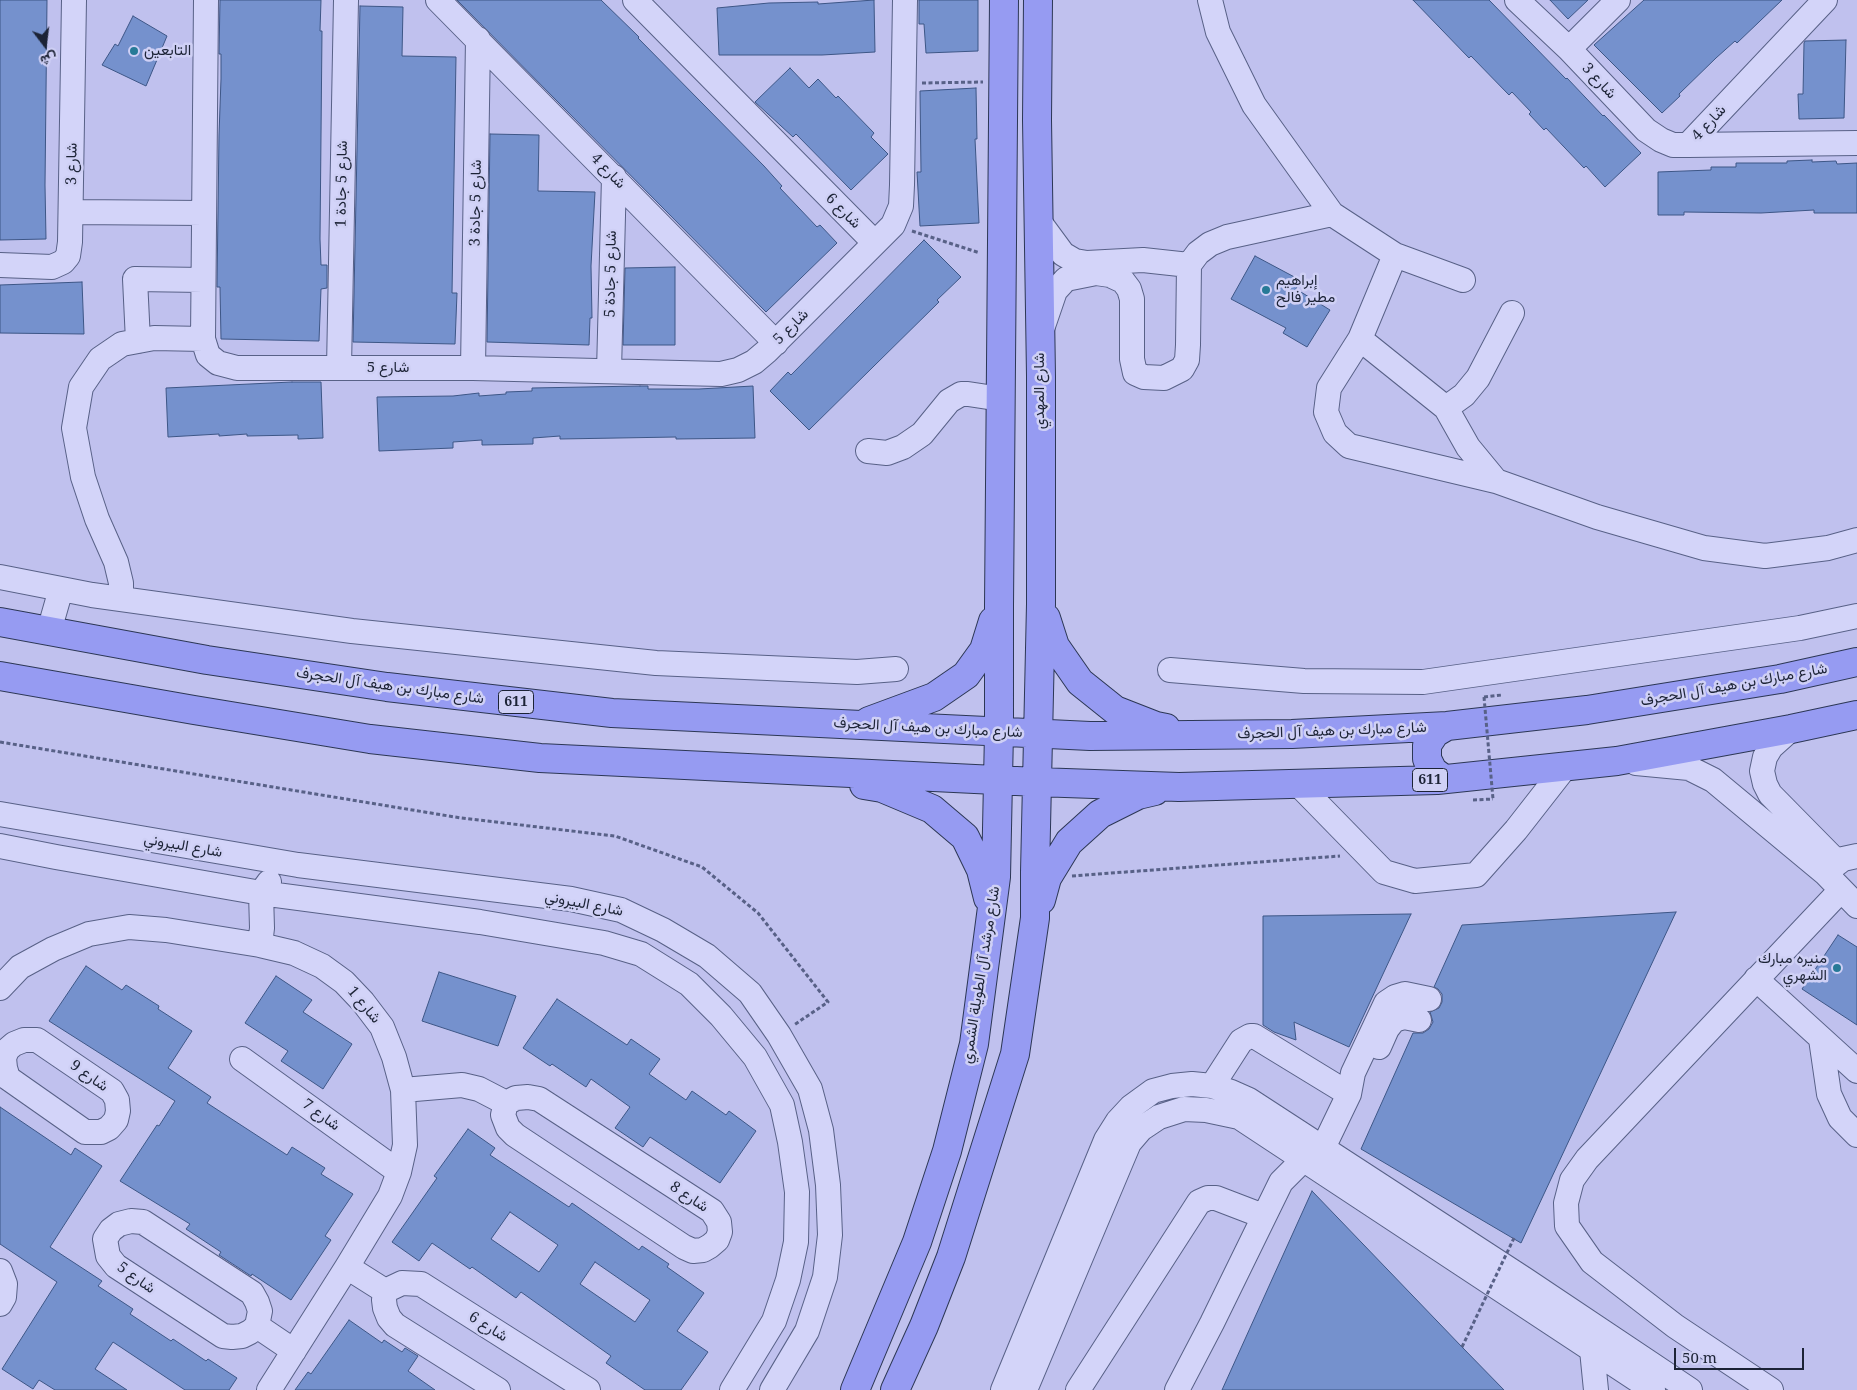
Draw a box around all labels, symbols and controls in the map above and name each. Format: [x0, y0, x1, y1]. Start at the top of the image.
north arrow [20, 20, 70, 70]
place label: التابعين [144, 42, 191, 60]
marker: التابعين [128, 45, 140, 57]
text: ش [38, 49, 60, 71]
street label: شارع 3 [1578, 59, 1620, 103]
street label: شارع 4 [1688, 101, 1730, 145]
street label: شارع 5 جادة 1 [332, 140, 352, 228]
street label: شارع 3 [63, 143, 81, 185]
street label: شارع 4 [587, 149, 629, 193]
street label: شارع 5 جادة 3 [466, 159, 486, 247]
street label: شارع 6 [822, 190, 864, 232]
street label: شارع 5 جادة 5 [601, 230, 621, 318]
place label: إبراهيم مطير فالح [1276, 272, 1335, 307]
marker: إبراهيم مطير فالح [1260, 284, 1272, 296]
street label: شارع 5 [770, 306, 812, 348]
street label: شارع المهدي [1031, 353, 1049, 429]
street label: شارع 5 [367, 359, 409, 377]
street label: شارع مبارك بن هيف آل الحجرف [1639, 660, 1829, 710]
street label: شارع مبارك بن هيف آل الحجرف [295, 664, 485, 708]
road number: 611 [498, 690, 534, 714]
street label: شارع مبارك بن هيف آل الحجرف [833, 714, 1023, 742]
street label: شارع مبارك بن هيف آل الحجرف [1237, 719, 1427, 743]
road number: 611 [1412, 768, 1448, 792]
street label: شارع البيروني [142, 830, 224, 862]
street label: شارع مرشد آل الطويلة الشمري [958, 885, 1004, 1065]
street label: شارع البيروني [543, 888, 625, 920]
place label: منيره مبارك الشهري [1758, 950, 1827, 985]
marker: منيره مبارك الشهري [1831, 962, 1843, 974]
street label: شارع 1 [343, 983, 385, 1027]
street label: شارع 9 [66, 1056, 112, 1096]
street label: شارع 7 [299, 1095, 343, 1135]
street label: شارع 8 [666, 1178, 712, 1216]
street label: شارع 5 [113, 1258, 159, 1298]
street label: شارع 6 [465, 1308, 511, 1346]
scale bar [1677, 1338, 1807, 1370]
text: 50 m [1682, 1347, 1717, 1367]

